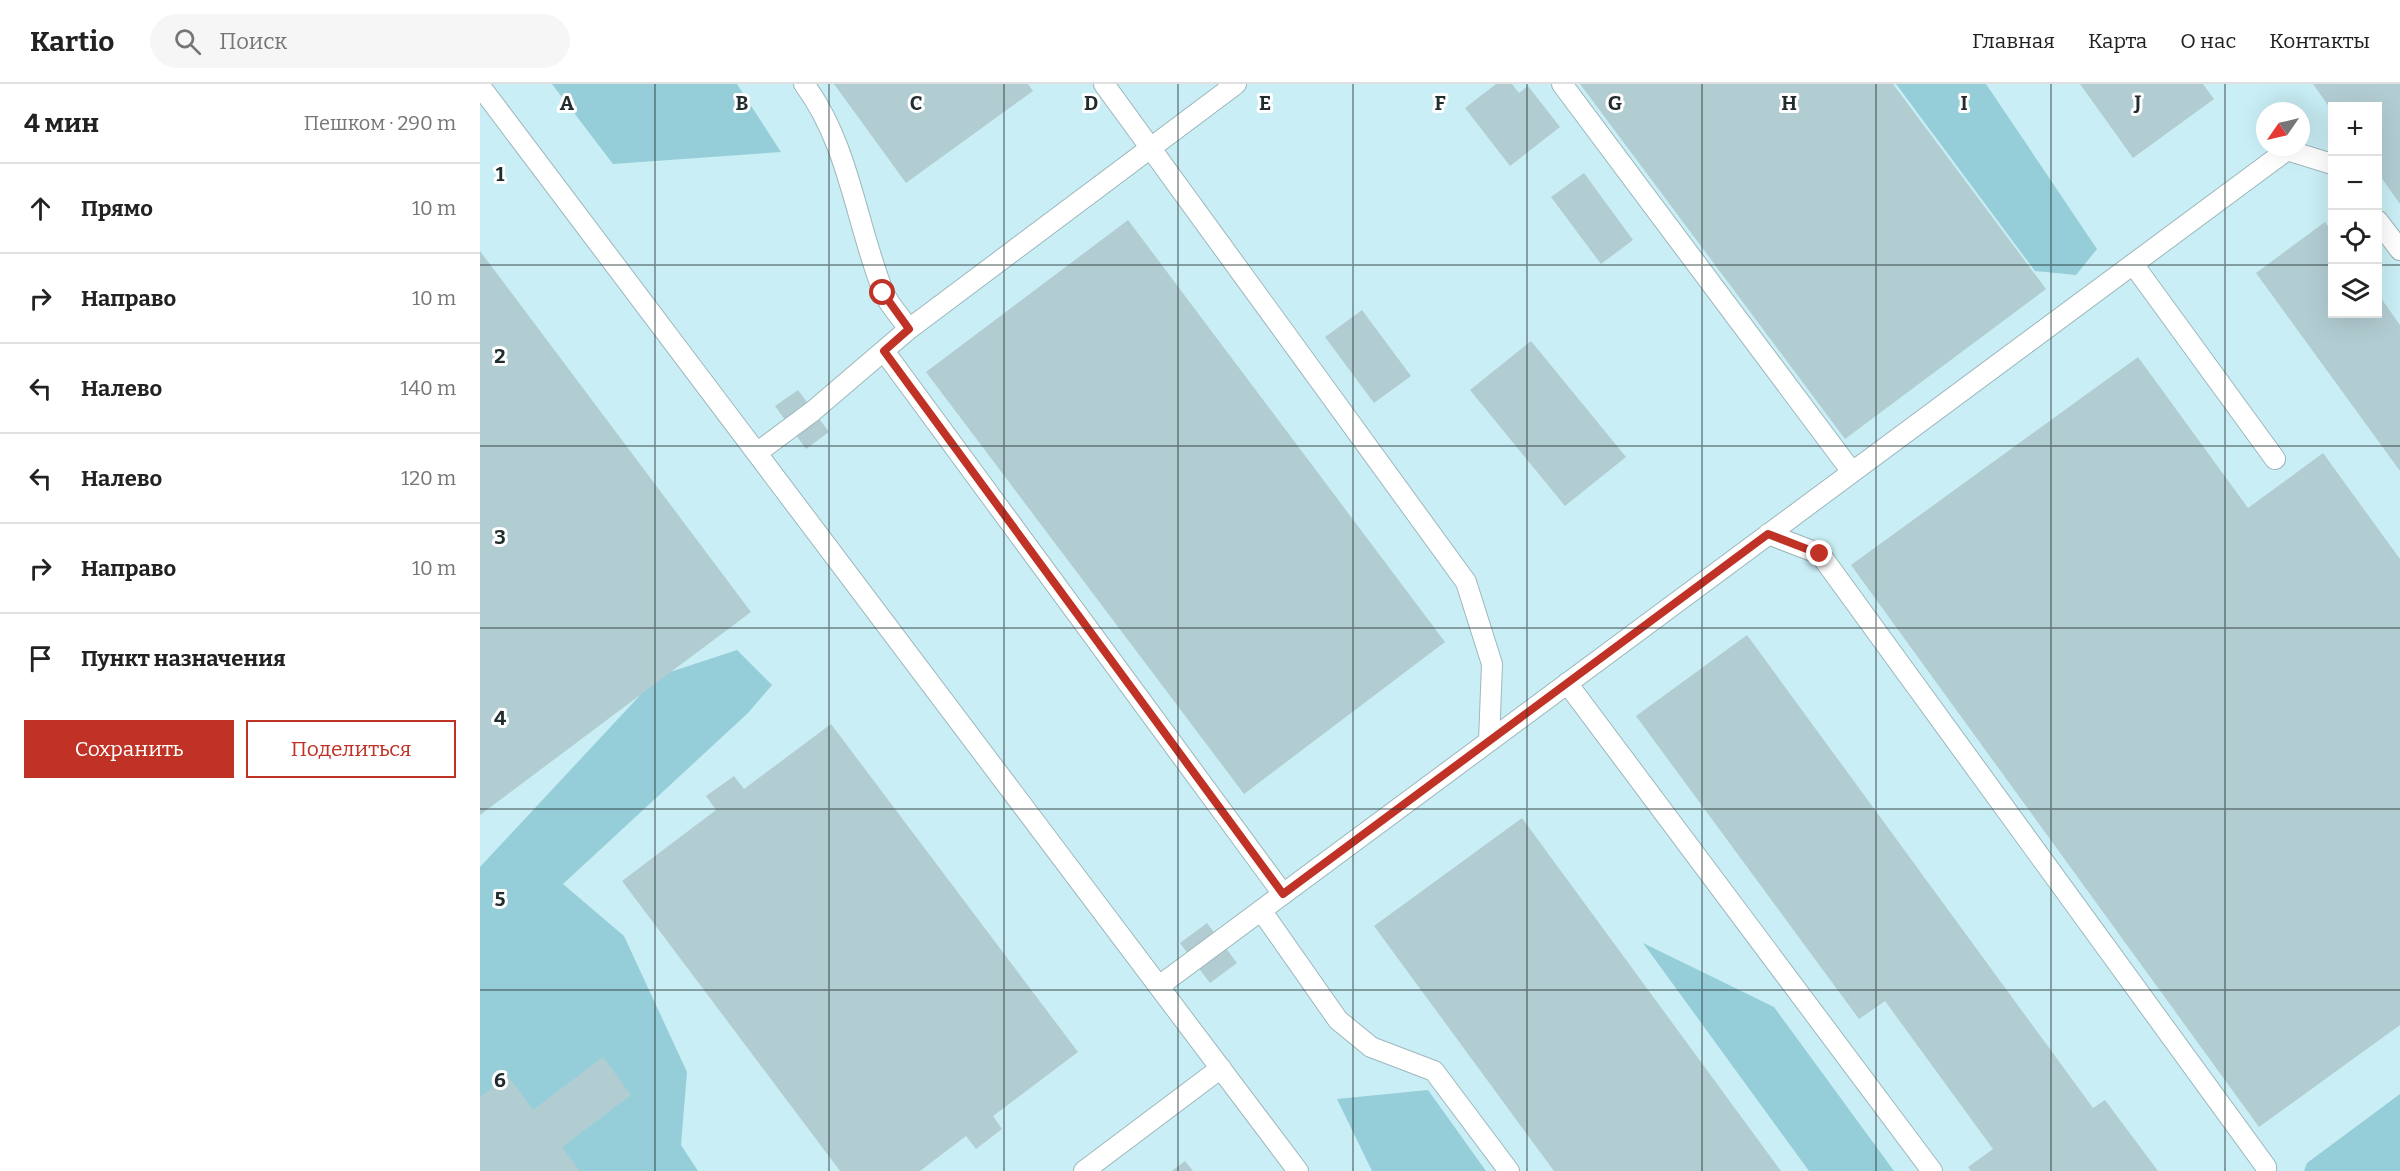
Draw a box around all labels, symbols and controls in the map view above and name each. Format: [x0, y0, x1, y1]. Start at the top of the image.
search box [150, 14, 570, 68]
text: Kartio [30, 25, 114, 58]
icon: search [171, 25, 204, 58]
text: Поиск [219, 28, 287, 55]
text: Главная [1972, 28, 2055, 54]
text: Карта [2088, 28, 2147, 54]
text: О нас [2180, 28, 2236, 54]
text: Контакты [2269, 28, 2370, 54]
text: A [560, 91, 575, 115]
text: B [736, 91, 749, 115]
text: C [910, 91, 922, 115]
text: D [1084, 91, 1098, 115]
text: E [1259, 91, 1271, 115]
text: F [1434, 91, 1446, 115]
text: G [1608, 91, 1622, 115]
text: H [1781, 91, 1797, 115]
text: I [1960, 91, 1968, 115]
text: J [2134, 91, 2142, 115]
north arrow [2256, 102, 2310, 156]
map controls [2328, 102, 2382, 318]
button: + [2328, 102, 2382, 156]
text: 4 мин [24, 108, 99, 139]
text: Пешком · 290 m [304, 111, 456, 135]
button: − [2328, 156, 2382, 210]
text: 1 [496, 162, 505, 186]
icon: ahead [24, 192, 57, 225]
text: Прямо [81, 195, 153, 222]
text: 10 m [412, 196, 456, 220]
button: locate [2328, 210, 2382, 264]
button: layers [2328, 264, 2382, 318]
route start [869, 279, 895, 305]
icon: right [24, 282, 57, 315]
text: Направо [81, 285, 176, 312]
text: 10 m [412, 286, 456, 310]
text: 2 [494, 344, 506, 368]
icon: left [24, 372, 57, 405]
text: Налево [81, 375, 162, 402]
text: 140 m [400, 376, 456, 400]
icon: left [24, 462, 57, 495]
text: Налево [81, 465, 162, 492]
text: 120 m [401, 466, 456, 490]
text: 3 [494, 525, 506, 549]
route end [1806, 540, 1832, 566]
icon: right [24, 552, 57, 585]
text: Направо [81, 555, 176, 582]
text: 10 m [412, 556, 456, 580]
icon: arrive [24, 642, 57, 675]
text: Пункт назначения [81, 645, 286, 672]
text: 4 [494, 706, 506, 730]
button: Сохранить [24, 720, 234, 778]
button: Поделиться [246, 720, 456, 778]
text: 5 [495, 887, 506, 911]
text: 6 [494, 1068, 506, 1092]

